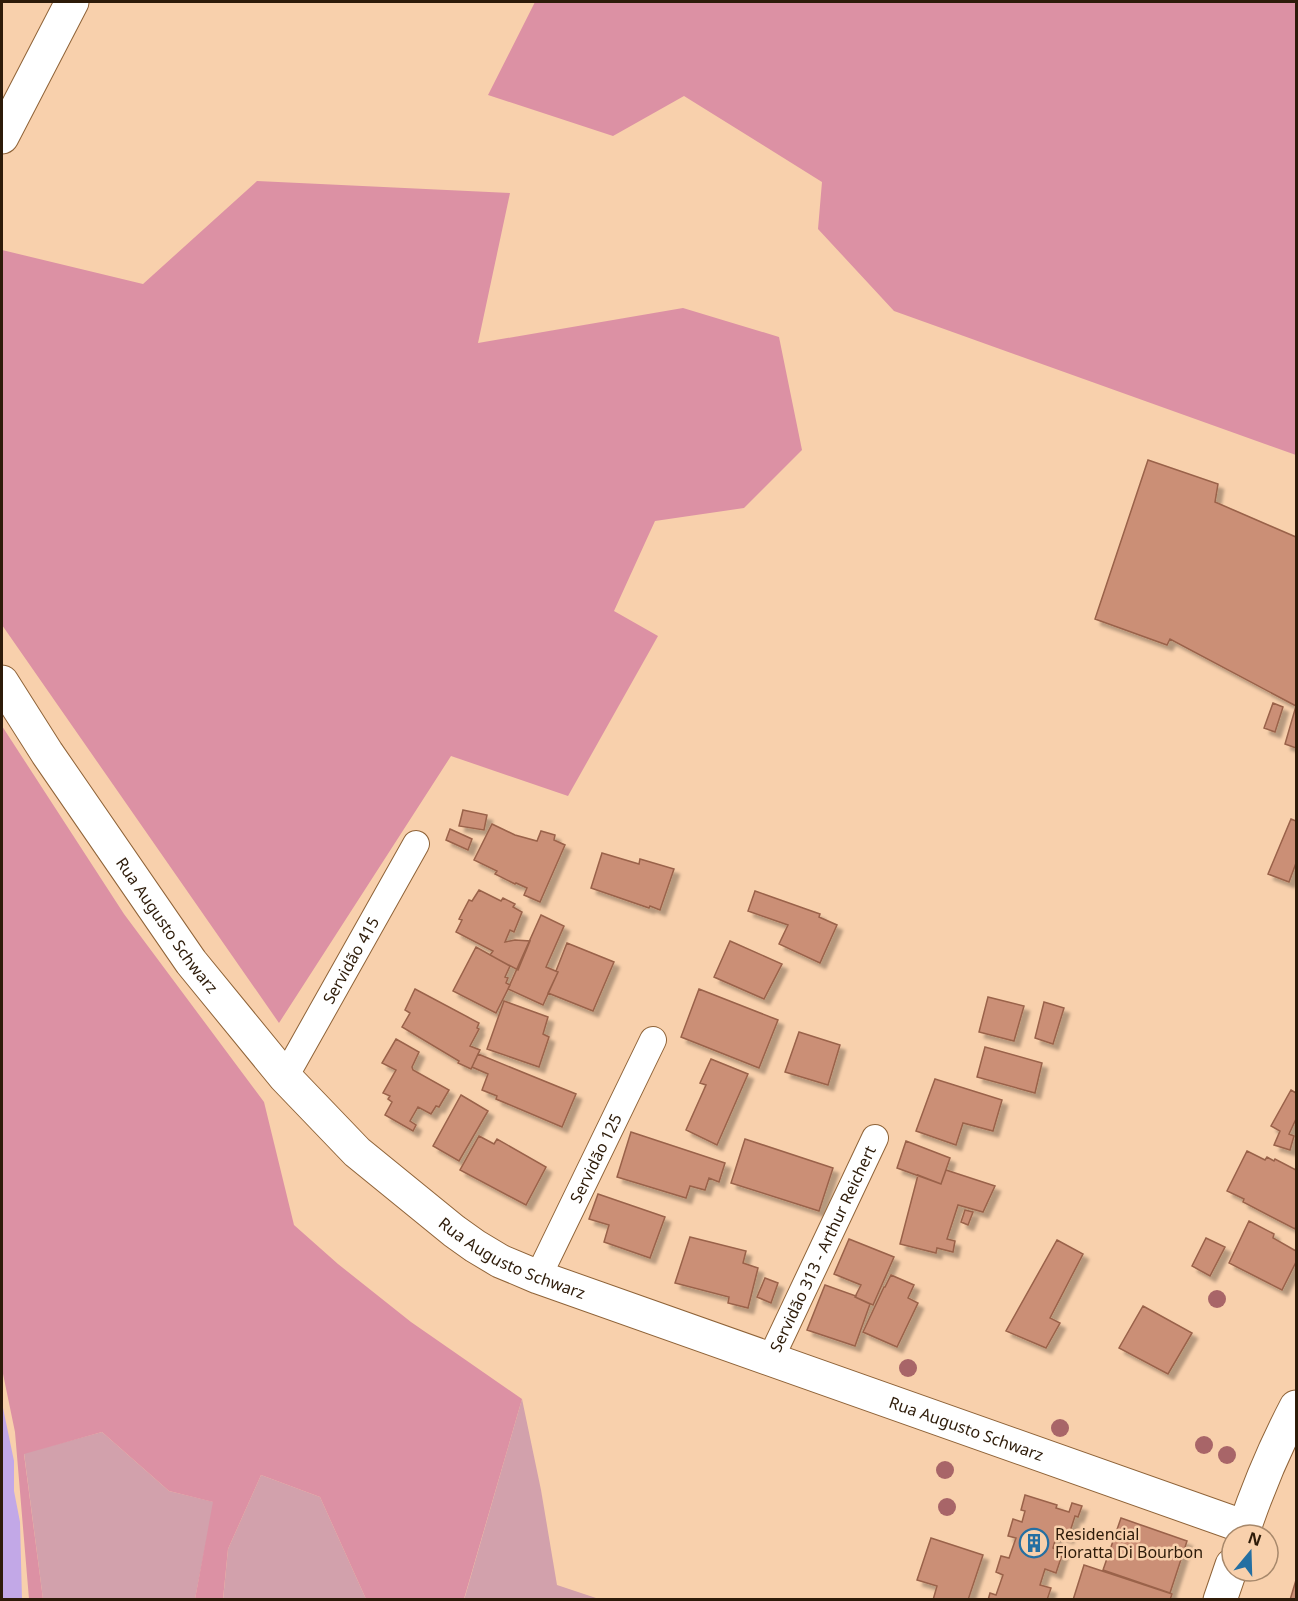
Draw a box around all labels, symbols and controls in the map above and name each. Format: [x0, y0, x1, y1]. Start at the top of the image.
street label: Rua Augusto Schwarz [111, 853, 223, 998]
street label: Servidão 415 [317, 913, 384, 1008]
street label: Servidão 125 [565, 1110, 627, 1207]
street label: Servidão 313 - Arthur Reichert [764, 1142, 881, 1356]
street label: Rua Augusto Schwarz [434, 1212, 588, 1304]
street label: Rua Augusto Schwarz [886, 1391, 1047, 1466]
place label: Residencial Floratta Di Bourbon [1055, 1523, 1203, 1563]
north arrow [1220, 1523, 1280, 1583]
text: N [1245, 1526, 1265, 1551]
building icon: Residencial Floratta Di Bourbon [1018, 1527, 1050, 1559]

